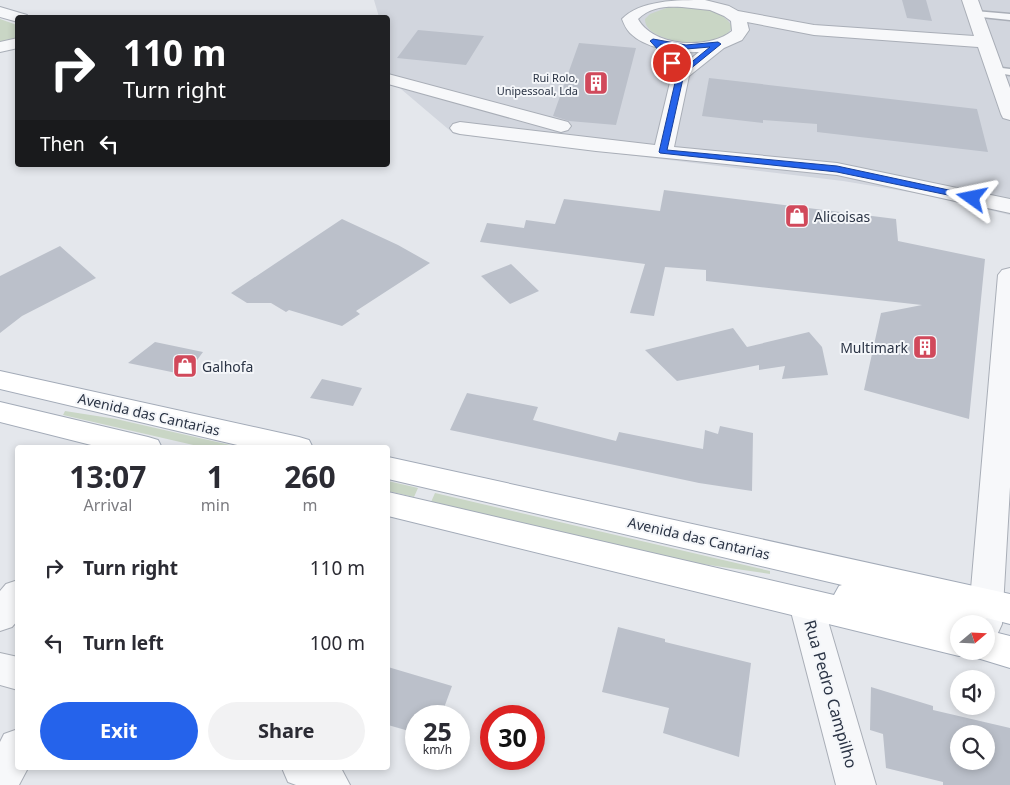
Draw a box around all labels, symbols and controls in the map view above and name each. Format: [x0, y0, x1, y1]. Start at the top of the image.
text: 110 m [123, 29, 226, 76]
icon: right [40, 35, 105, 100]
pin [651, 42, 693, 84]
icon: arrive [658, 49, 686, 77]
place label: Rui Rolo, Unipessoal, Lda [497, 70, 578, 98]
building icon: Rui Rolo, Unipessoal, Lda [583, 70, 609, 96]
text: Turn right [123, 74, 226, 104]
icon: left [95, 130, 123, 158]
text: Then [40, 131, 85, 157]
position arrow [945, 171, 997, 223]
shop icon: Alicoisas [784, 203, 810, 229]
place label: Alicoisas [814, 207, 871, 226]
building icon: Multimark [912, 334, 938, 360]
place label: Multimark [840, 338, 909, 357]
shop icon: Galhofa [172, 353, 198, 379]
place label: Galhofa [202, 357, 253, 376]
street label: Avenida das Cantarias [76, 388, 222, 440]
text: 13:07 [69, 456, 146, 497]
text: 1 [207, 456, 224, 497]
text: 260 [284, 456, 336, 497]
text: Arrival [83, 494, 132, 516]
text: min [201, 494, 230, 516]
text: m [302, 494, 317, 516]
street label: Avenida das Cantarias [626, 512, 772, 564]
icon: right [40, 554, 68, 582]
text: Turn right [83, 555, 178, 581]
text: 110 m [310, 555, 365, 581]
north arrow [950, 615, 995, 660]
map controls [950, 615, 995, 770]
street label: Rua Pedro Campilho [799, 617, 863, 771]
icon: left [40, 629, 68, 657]
text: Turn left [83, 630, 164, 656]
text: 100 m [310, 630, 365, 656]
button: sound [950, 670, 995, 715]
button: Exit [40, 702, 198, 760]
button: Share [208, 702, 365, 760]
speed limit sign: 30 [480, 705, 545, 770]
text: 25 [423, 714, 452, 748]
button: search [950, 725, 995, 770]
text: km/h [423, 741, 452, 758]

